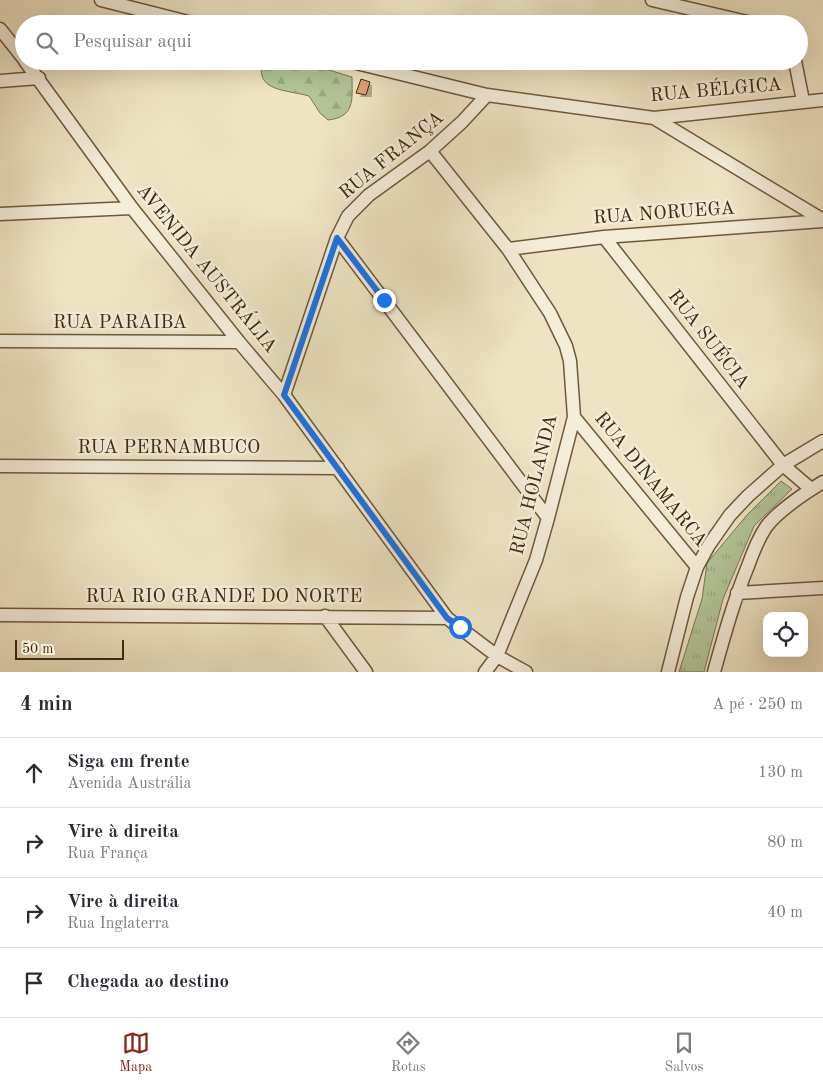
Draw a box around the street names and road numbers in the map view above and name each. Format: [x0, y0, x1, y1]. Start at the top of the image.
street label: RUA BÉLGICA [649, 72, 783, 106]
street label: RUA FRANÇA [336, 108, 448, 204]
street label: AVENIDA AUSTRÁLIA [132, 179, 283, 357]
street label: RUA NORUEGA [592, 200, 736, 228]
street label: RUA SUÉCIA [664, 285, 756, 393]
street label: RUA PARAIBA [53, 314, 188, 333]
street label: RUA DINAMARCA [590, 409, 710, 551]
street label: RUA HOLANDA [508, 412, 562, 557]
street label: RUA PERNAMBUCO [78, 439, 260, 458]
street label: RUA RIO GRANDE DO NORTE [86, 588, 362, 607]

